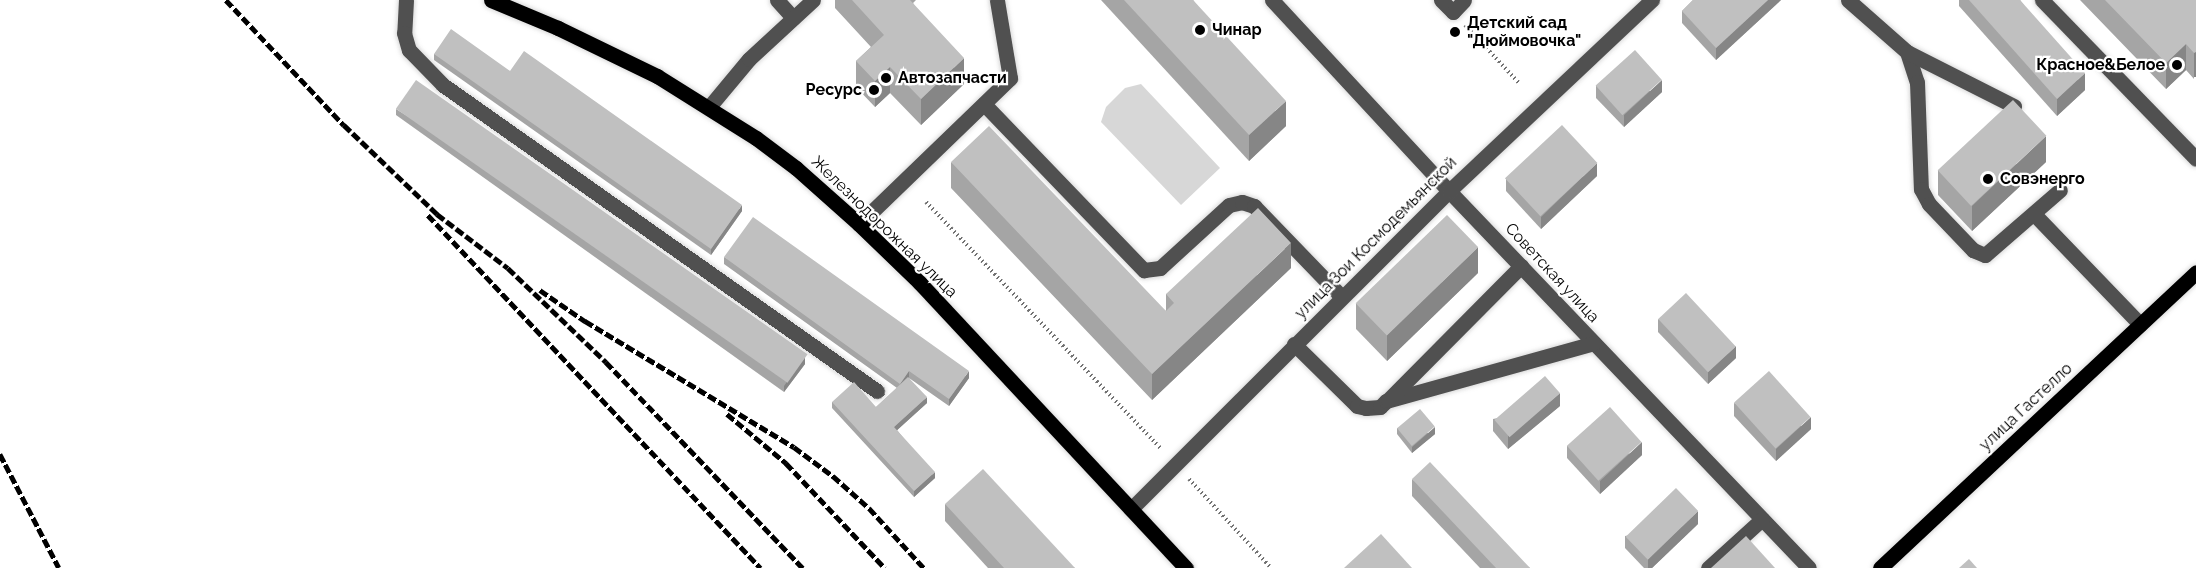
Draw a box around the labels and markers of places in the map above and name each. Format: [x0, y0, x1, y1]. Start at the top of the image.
place label: Детский сад "Дюймовочка" [1467, 13, 1581, 51]
place label: Чинар [1212, 20, 1262, 40]
marker: Чинар [1193, 23, 1207, 37]
marker: Детский сад "Дюймовочка" [1448, 25, 1462, 39]
place label: Красное&Белое [2036, 55, 2165, 75]
marker: Красное&Белое [2170, 58, 2184, 72]
place label: Автозапчасти [898, 68, 1007, 88]
marker: Автозапчасти [879, 71, 893, 85]
place label: Ресурс [806, 80, 862, 100]
marker: Ресурс [867, 83, 881, 97]
place label: Совэнерго [2000, 169, 2085, 189]
marker: Совэнерго [1981, 172, 1995, 186]

